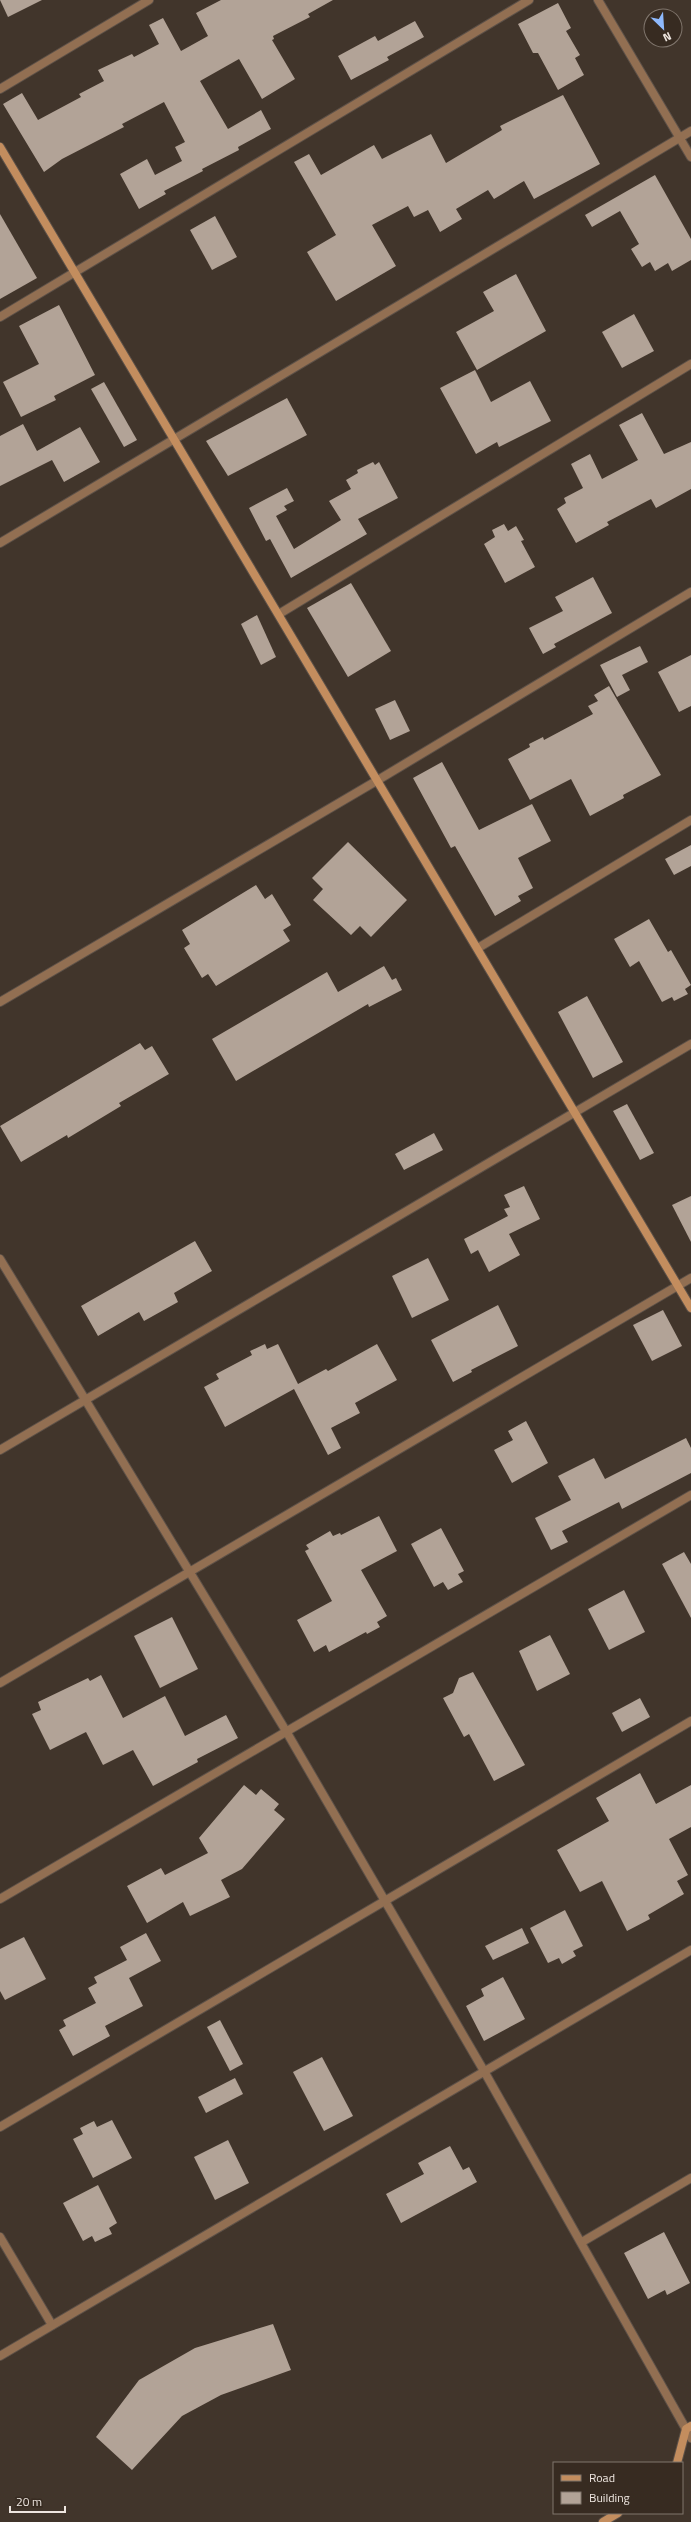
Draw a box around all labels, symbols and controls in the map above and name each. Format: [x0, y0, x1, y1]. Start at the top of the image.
north arrow [643, 8, 683, 48]
text: N [660, 28, 674, 46]
legend [553, 2462, 683, 2514]
text: Road [589, 2468, 615, 2487]
scale bar [10, 2488, 65, 2514]
text: Building [589, 2488, 630, 2507]
text: 20 m [16, 2492, 42, 2511]

